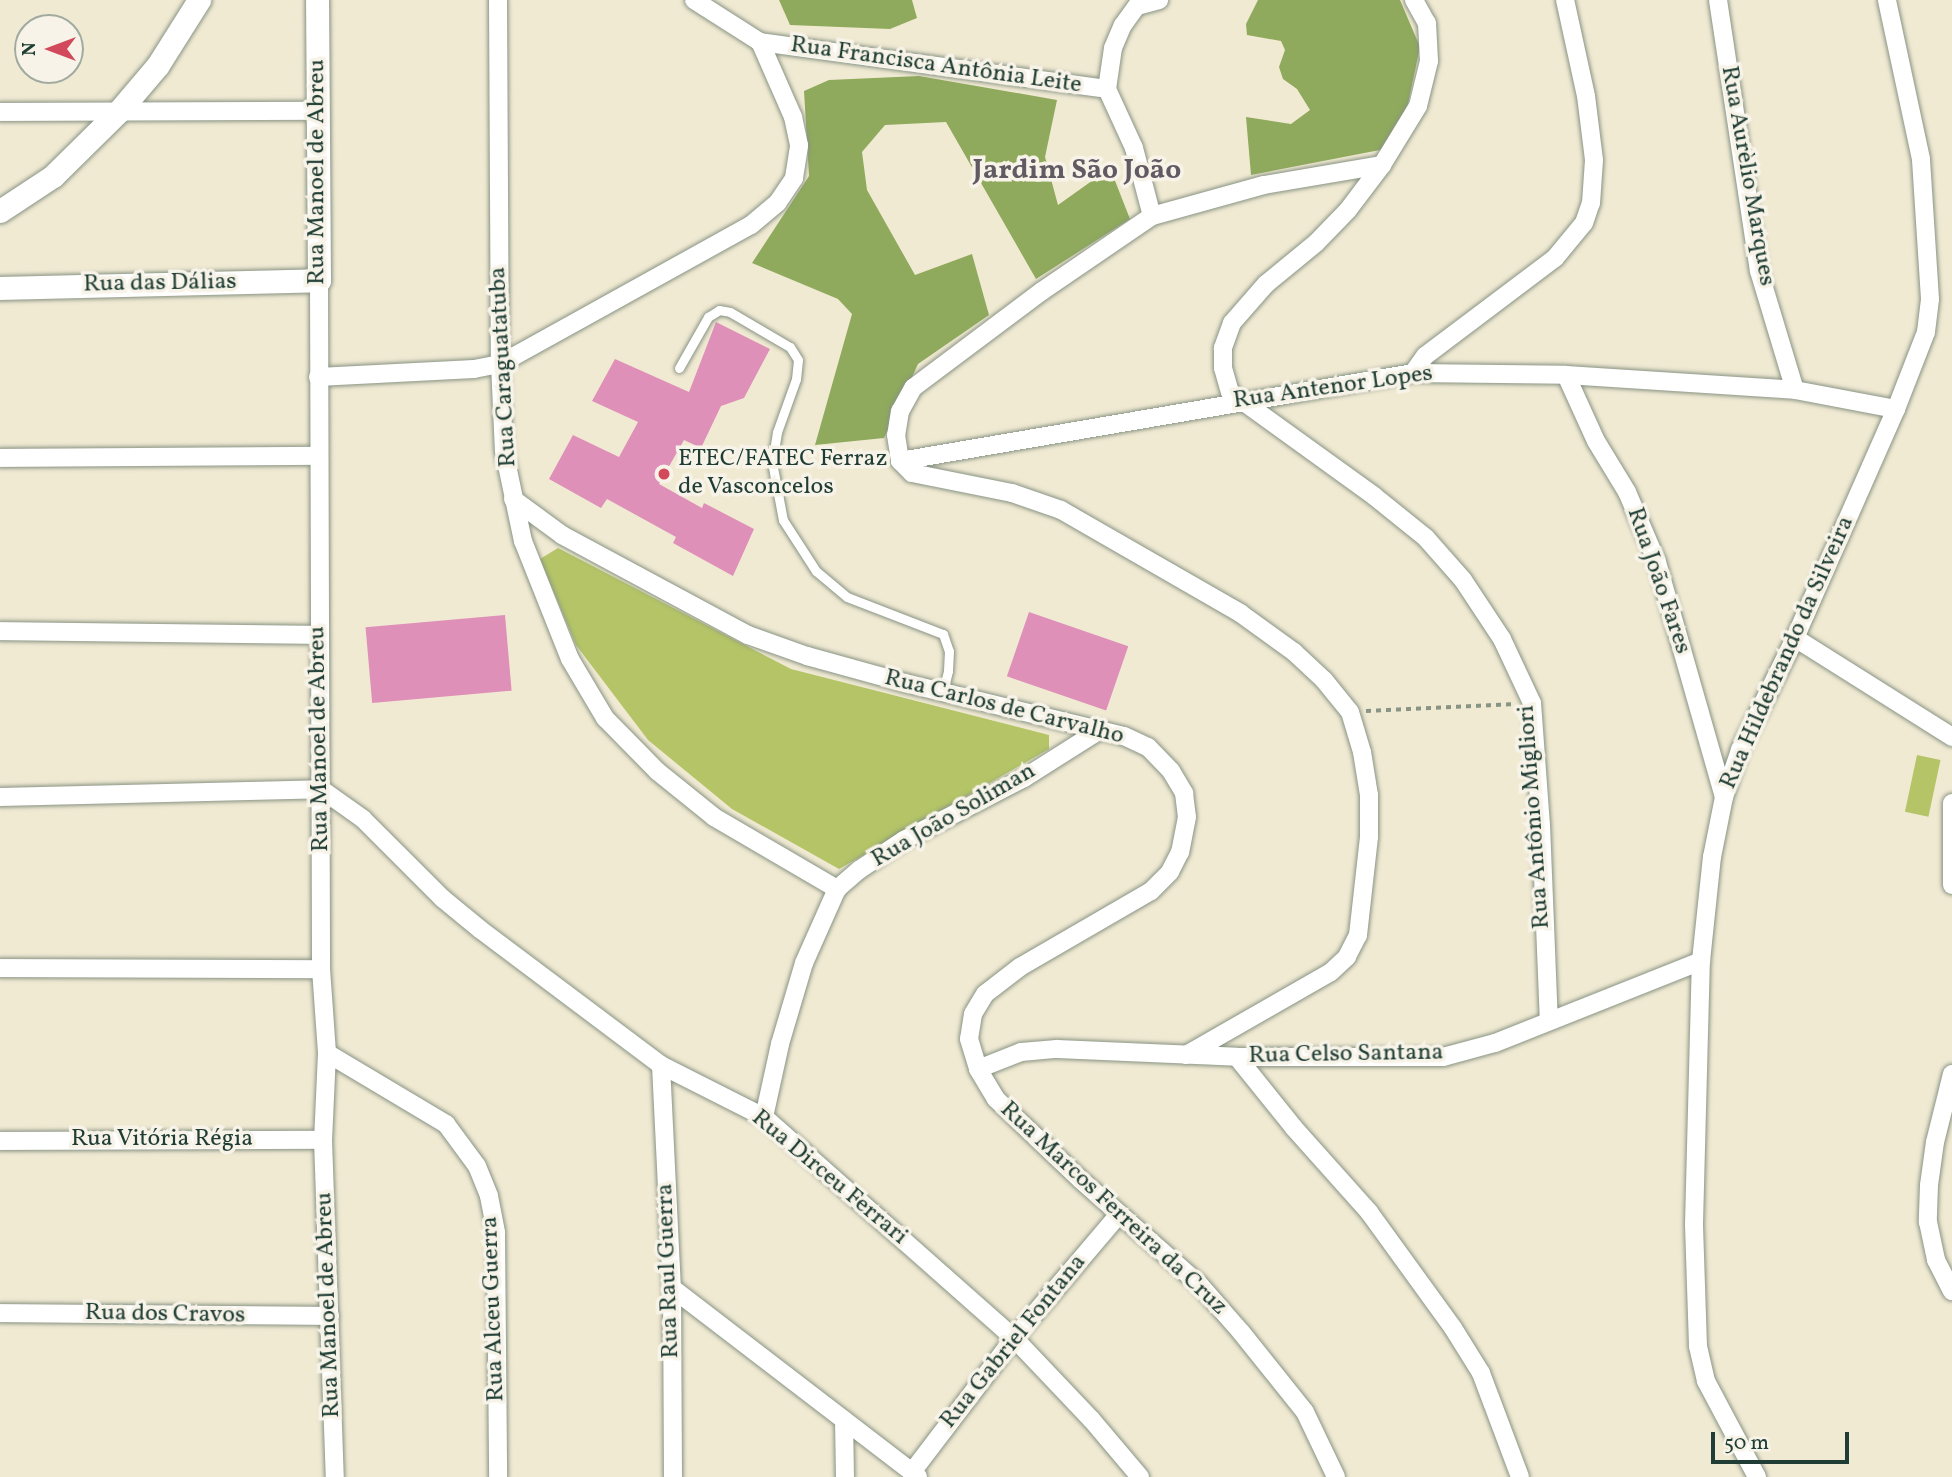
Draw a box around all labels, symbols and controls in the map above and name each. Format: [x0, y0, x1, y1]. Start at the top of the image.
north arrow [14, 14, 84, 84]
street label: Rua Francisca Antônia Leite [789, 31, 1083, 101]
text: N [17, 42, 43, 56]
street label: Rua Manoel de Abreu [304, 59, 332, 285]
street label: Rua Aurèlio Marques [1713, 64, 1781, 288]
district label: Jardim São João [973, 154, 1181, 188]
street label: Rua Caraguatatuba [484, 266, 524, 468]
street label: Rua das Dálias [83, 268, 237, 300]
street label: Rua Antenor Lopes [1231, 360, 1435, 416]
place label: ETEC/FATEC Ferraz de Vasconcelos [678, 446, 887, 502]
marker: ETEC/FATEC Ferraz de Vasconcelos [656, 466, 672, 482]
street label: Rua João Fares [1620, 504, 1696, 658]
street label: Rua Hildebrando da Silveira [1715, 512, 1861, 794]
street label: Rua Manoel de Abreu [304, 626, 336, 852]
street label: Rua Carlos de Carvalho [881, 664, 1127, 752]
street label: Rua Antônio Migliori [1513, 704, 1557, 930]
street label: Rua João Soliman [867, 757, 1041, 875]
street label: Rua Celso Santana [1248, 1039, 1444, 1071]
street label: Rua Marcos Ferreira da Cruz [993, 1096, 1233, 1322]
street label: Rua Dirceu Ferrari [745, 1104, 913, 1252]
street label: Rua Vitória Régia [71, 1126, 253, 1154]
street label: Rua Raul Guerra [652, 1183, 686, 1359]
street label: Rua Manoel de Abreu [311, 1191, 347, 1419]
street label: Rua Alceu Guerra [476, 1216, 512, 1402]
street label: Rua Gabriel Fontana [935, 1249, 1093, 1435]
street label: Rua dos Cravos [85, 1299, 245, 1331]
scale bar [1714, 1418, 1852, 1462]
text: 50 m [1724, 1429, 1769, 1458]

